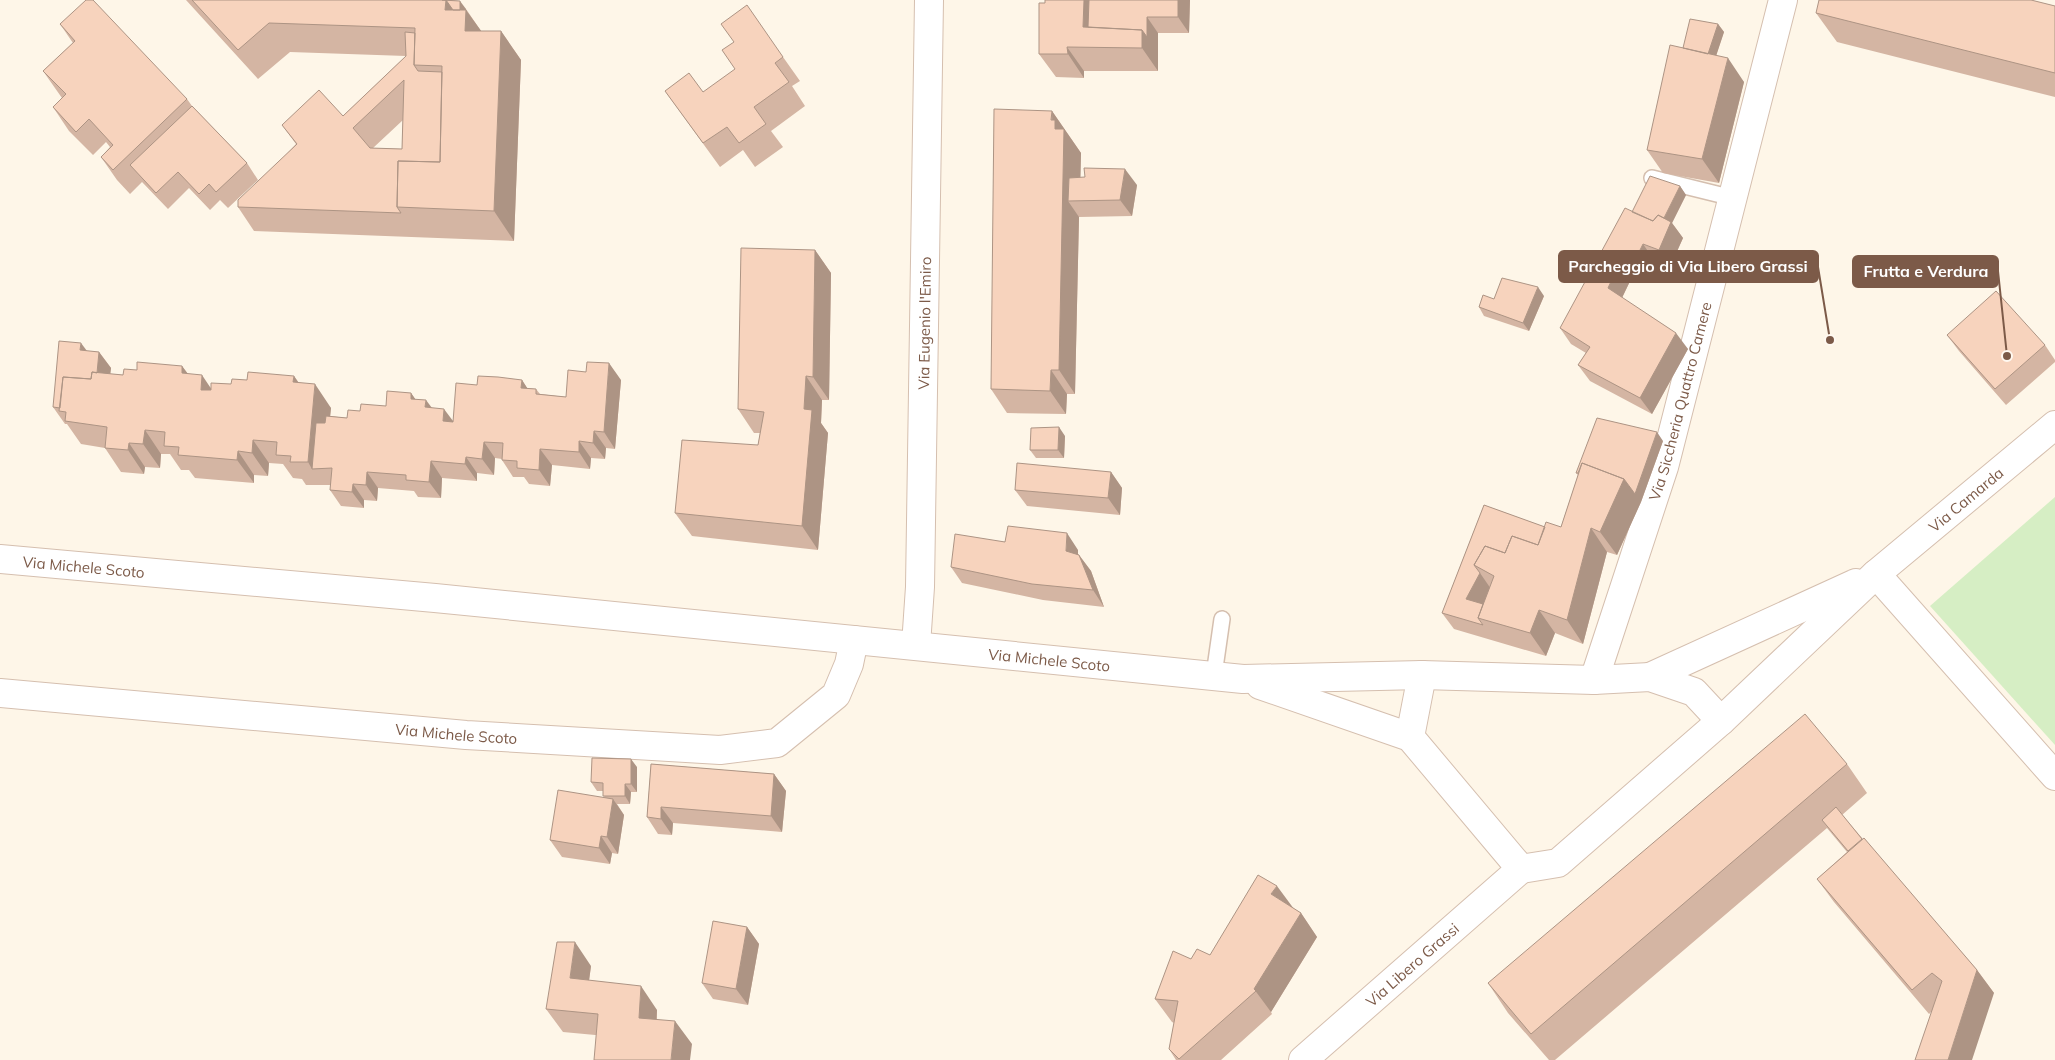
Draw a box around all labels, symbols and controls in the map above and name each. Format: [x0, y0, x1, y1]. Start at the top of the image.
callout: Parcheggio di Via Libero Grassi [1559, 251, 1818, 282]
text: Parcheggio di Via Libero Grassi [1568, 256, 1808, 276]
callout: Frutta e Verdura [1853, 256, 1998, 287]
street label: Via Eugenio l'Emiro [914, 257, 935, 390]
text: Frutta e Verdura [1864, 261, 1989, 281]
street label: Via Siccheria Quattro Camere [1644, 300, 1715, 503]
street label: Via Camarda [1924, 463, 2007, 536]
street label: Via Michele Scoto [22, 552, 145, 581]
street label: Via Michele Scoto [987, 644, 1111, 675]
street label: Via Michele Scoto [394, 719, 518, 748]
street label: Via Libero Grassi [1362, 919, 1463, 1010]

